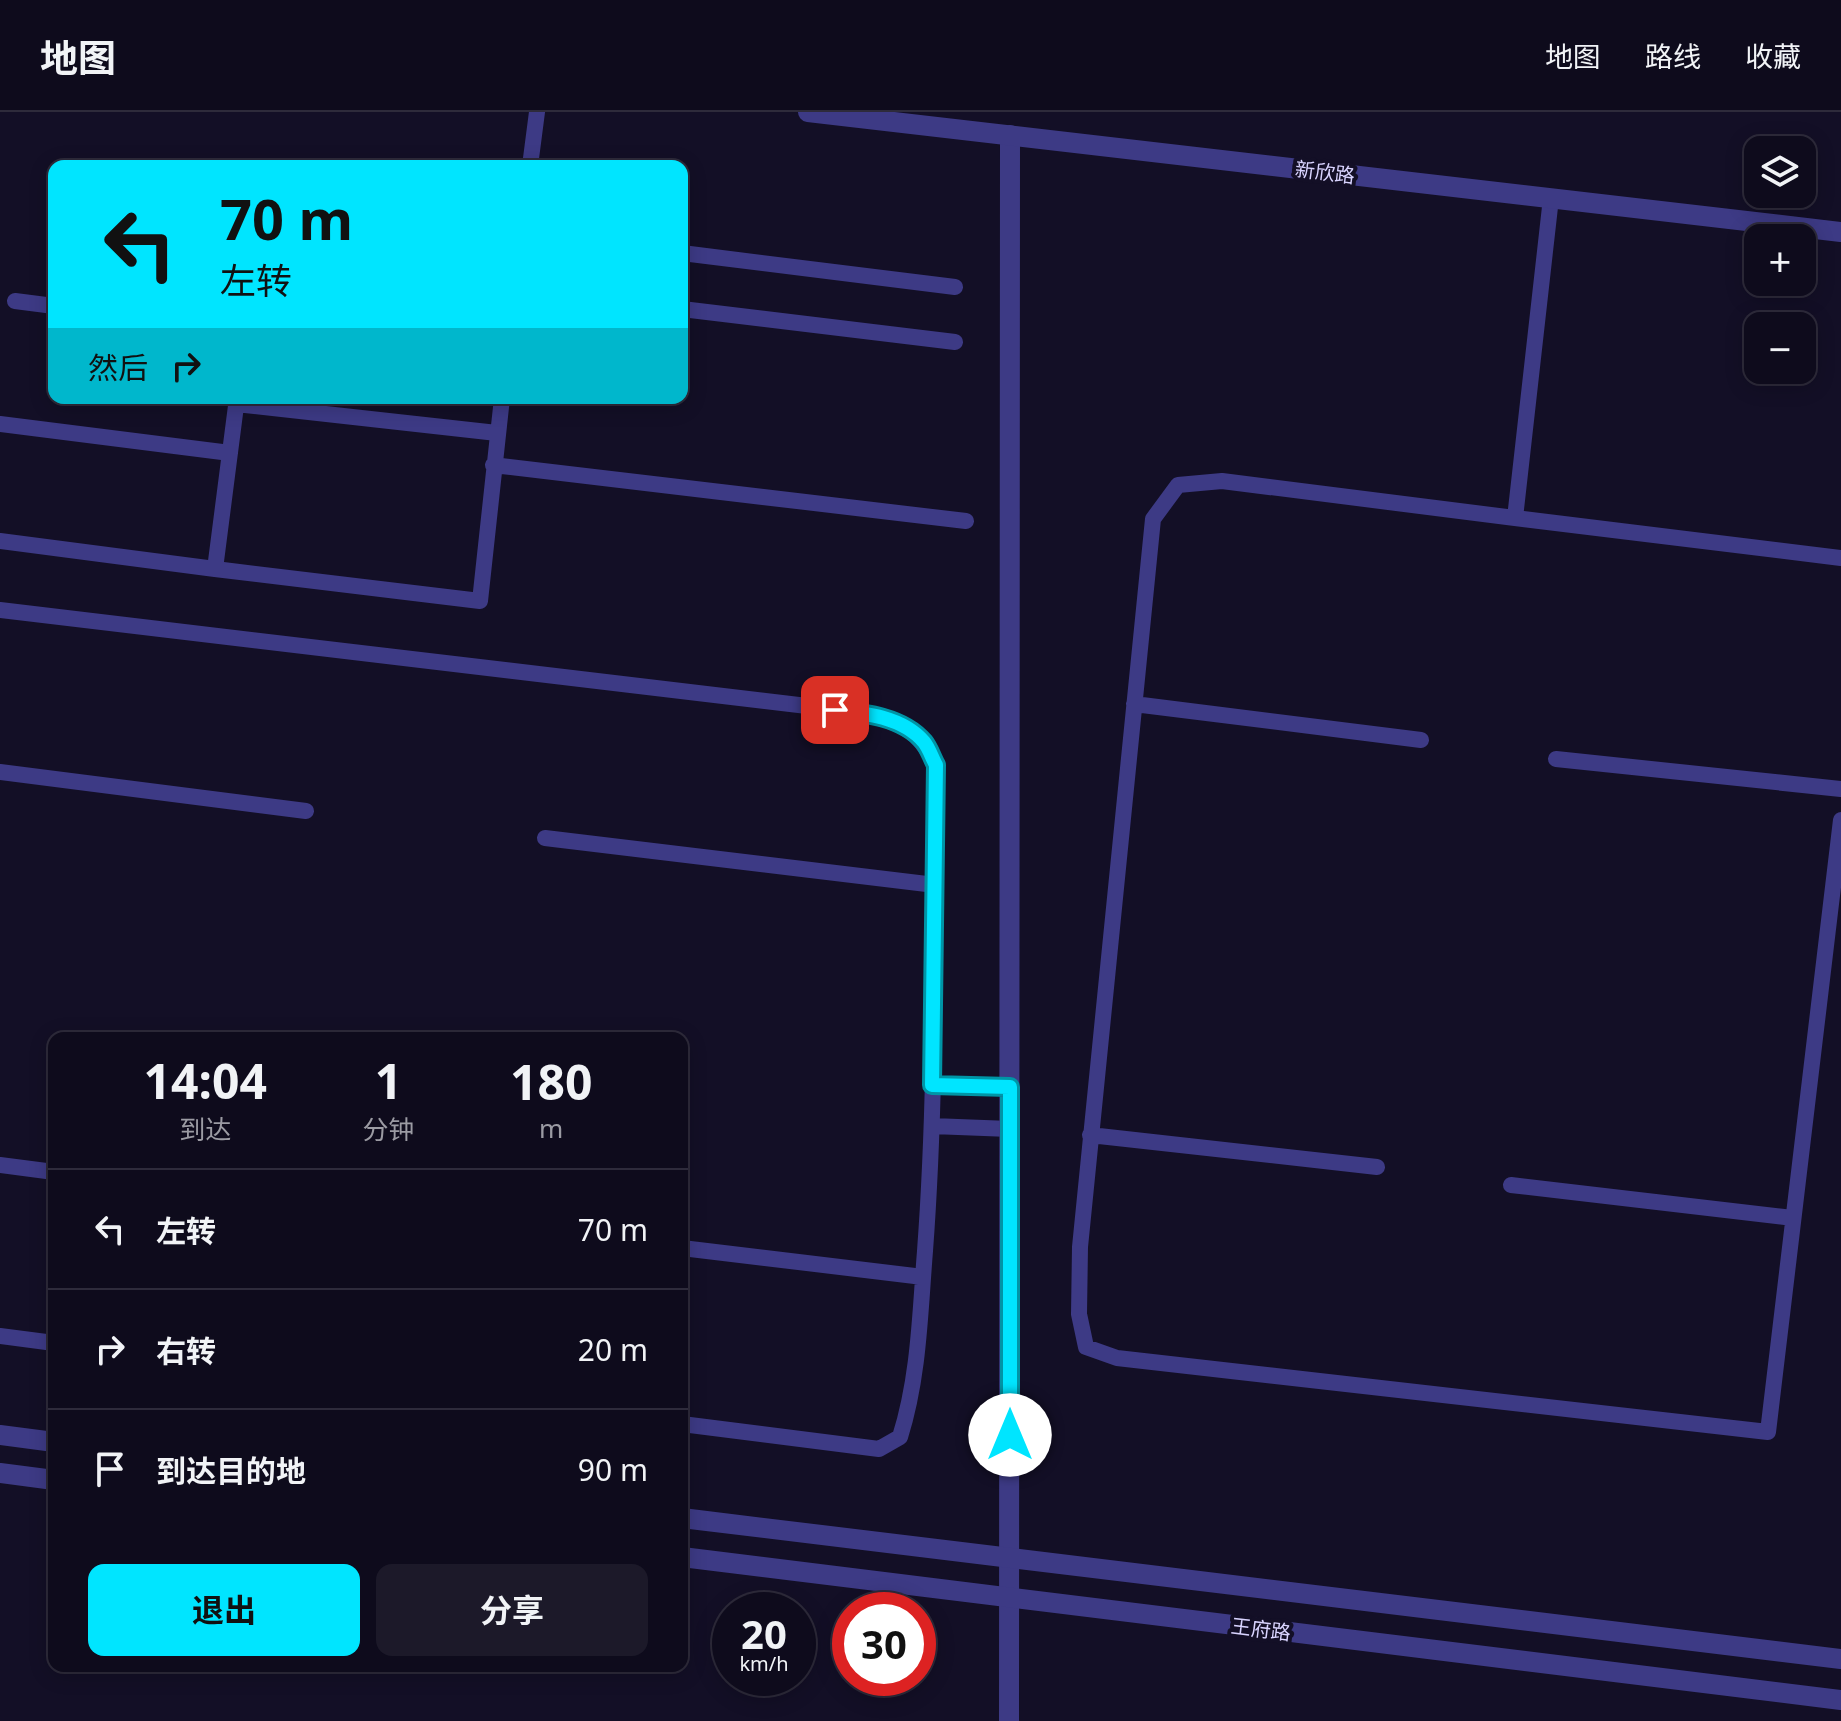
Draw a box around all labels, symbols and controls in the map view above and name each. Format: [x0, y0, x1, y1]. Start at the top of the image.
text: 地图 [40, 31, 116, 83]
text: 地图 [1545, 37, 1601, 75]
text: 路线 [1645, 37, 1701, 75]
text: 收藏 [1745, 37, 1801, 75]
map controls [1744, 136, 1816, 384]
button: layers [1744, 136, 1816, 208]
street label: 新欣路 [1294, 155, 1356, 189]
text: 70 m [220, 180, 353, 256]
icon: left [88, 192, 192, 296]
button: + [1744, 224, 1816, 296]
text: 左转 [220, 256, 292, 305]
button: − [1744, 312, 1816, 384]
icon: right [164, 344, 208, 388]
text: 然后 [88, 347, 148, 388]
pin [801, 676, 869, 744]
icon: arrive [813, 688, 857, 732]
text: 14:04 [144, 1048, 267, 1113]
text: 1 [375, 1048, 402, 1113]
text: 180 [510, 1049, 592, 1114]
text: m [539, 1110, 563, 1146]
text: 到达 [179, 1111, 231, 1147]
text: 分钟 [362, 1111, 414, 1147]
icon: left [88, 1207, 132, 1251]
text: 70 m [578, 1209, 648, 1250]
text: 左转 [156, 1210, 216, 1251]
icon: right [88, 1327, 132, 1371]
text: 20 m [578, 1329, 648, 1370]
text: 右转 [156, 1330, 216, 1371]
position arrow [968, 1393, 1052, 1477]
icon: arrive [88, 1447, 132, 1491]
text: 90 m [578, 1449, 648, 1490]
text: 到达目的地 [156, 1450, 306, 1491]
button: 退出 [88, 1564, 360, 1656]
button: 分享 [376, 1564, 648, 1656]
speed limit sign: 30 [832, 1592, 936, 1696]
text: 20 [741, 1606, 787, 1661]
street label: 王府路 [1230, 1612, 1292, 1646]
text: km/h [739, 1650, 789, 1677]

